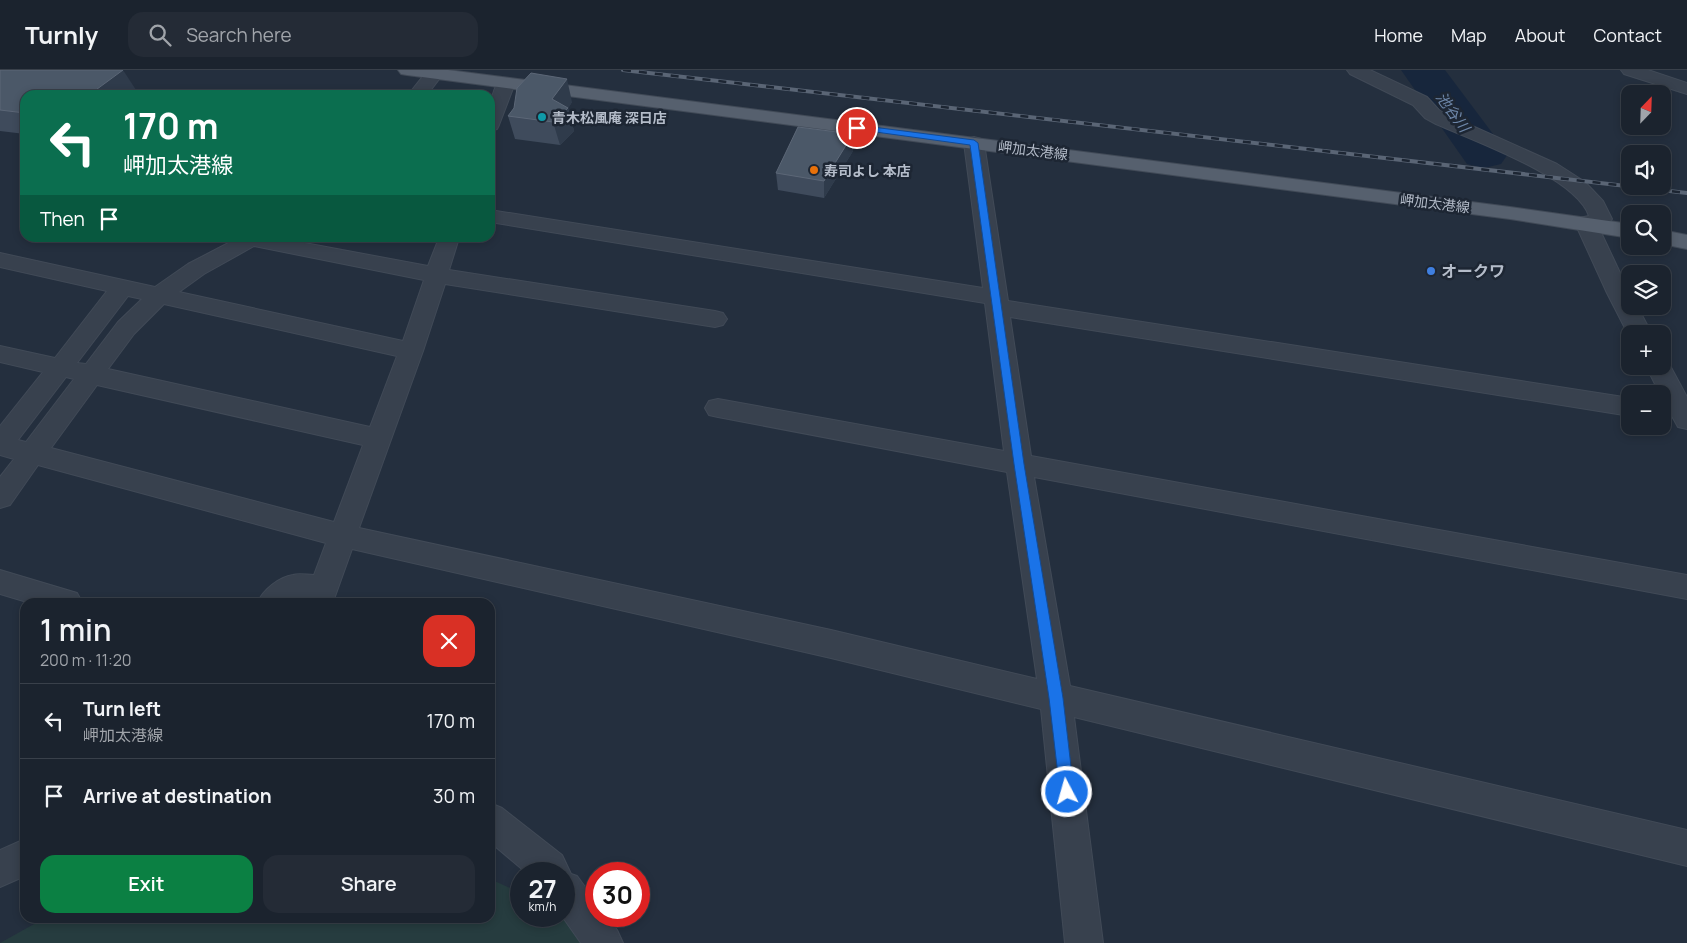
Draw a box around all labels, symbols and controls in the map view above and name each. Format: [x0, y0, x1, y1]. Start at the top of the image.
search box [128, 12, 478, 57]
text: Turnly [25, 18, 98, 51]
icon: search [146, 21, 174, 49]
text: Search here [186, 22, 292, 48]
text: Home [1374, 23, 1423, 47]
text: Map [1451, 23, 1487, 47]
text: About [1515, 23, 1565, 47]
text: Contact [1593, 23, 1662, 47]
north arrow [1621, 85, 1671, 135]
map controls [1621, 85, 1671, 435]
water label: 池谷川 [1431, 88, 1476, 138]
text: 170 m [123, 102, 219, 150]
pin [836, 107, 878, 149]
place label: 青木松風庵 深日店 [552, 108, 667, 127]
icon: left [40, 110, 105, 175]
marker: 青木松風庵 深日店 [536, 111, 548, 123]
icon: arrive [843, 114, 871, 142]
street label: 岬加太港線 [997, 136, 1069, 164]
button: sound [1621, 145, 1671, 195]
text: 岬加太港線 [123, 150, 233, 180]
place label: 寿司よし 本店 [824, 161, 911, 180]
marker: 寿司よし 本店 [808, 164, 820, 176]
street label: 岬加太港線 [1399, 189, 1471, 217]
icon: arrive [95, 205, 123, 233]
button: search [1621, 205, 1671, 255]
text: Then [40, 206, 85, 232]
place label: オークワ [1441, 260, 1505, 282]
marker: オークワ [1425, 265, 1437, 277]
button: layers [1621, 265, 1671, 315]
button: + [1621, 325, 1671, 375]
button: − [1621, 385, 1671, 435]
text: 1 min [40, 609, 112, 650]
button: close [423, 615, 475, 667]
text: 200 m · 11:20 [40, 649, 132, 671]
text: Turn left [83, 696, 161, 722]
icon: left [40, 707, 68, 735]
text: 170 m [427, 708, 475, 734]
text: 岬加太港線 [83, 724, 163, 746]
position arrow [1040, 765, 1092, 817]
icon: arrive [40, 782, 68, 810]
text: Arrive at destination [83, 783, 272, 809]
text: 30 m [433, 783, 475, 809]
button: Exit [40, 855, 253, 913]
button: Share [263, 855, 475, 913]
speed limit sign: 30 [585, 862, 650, 927]
text: 27 [528, 871, 557, 906]
text: km/h [529, 898, 556, 915]

